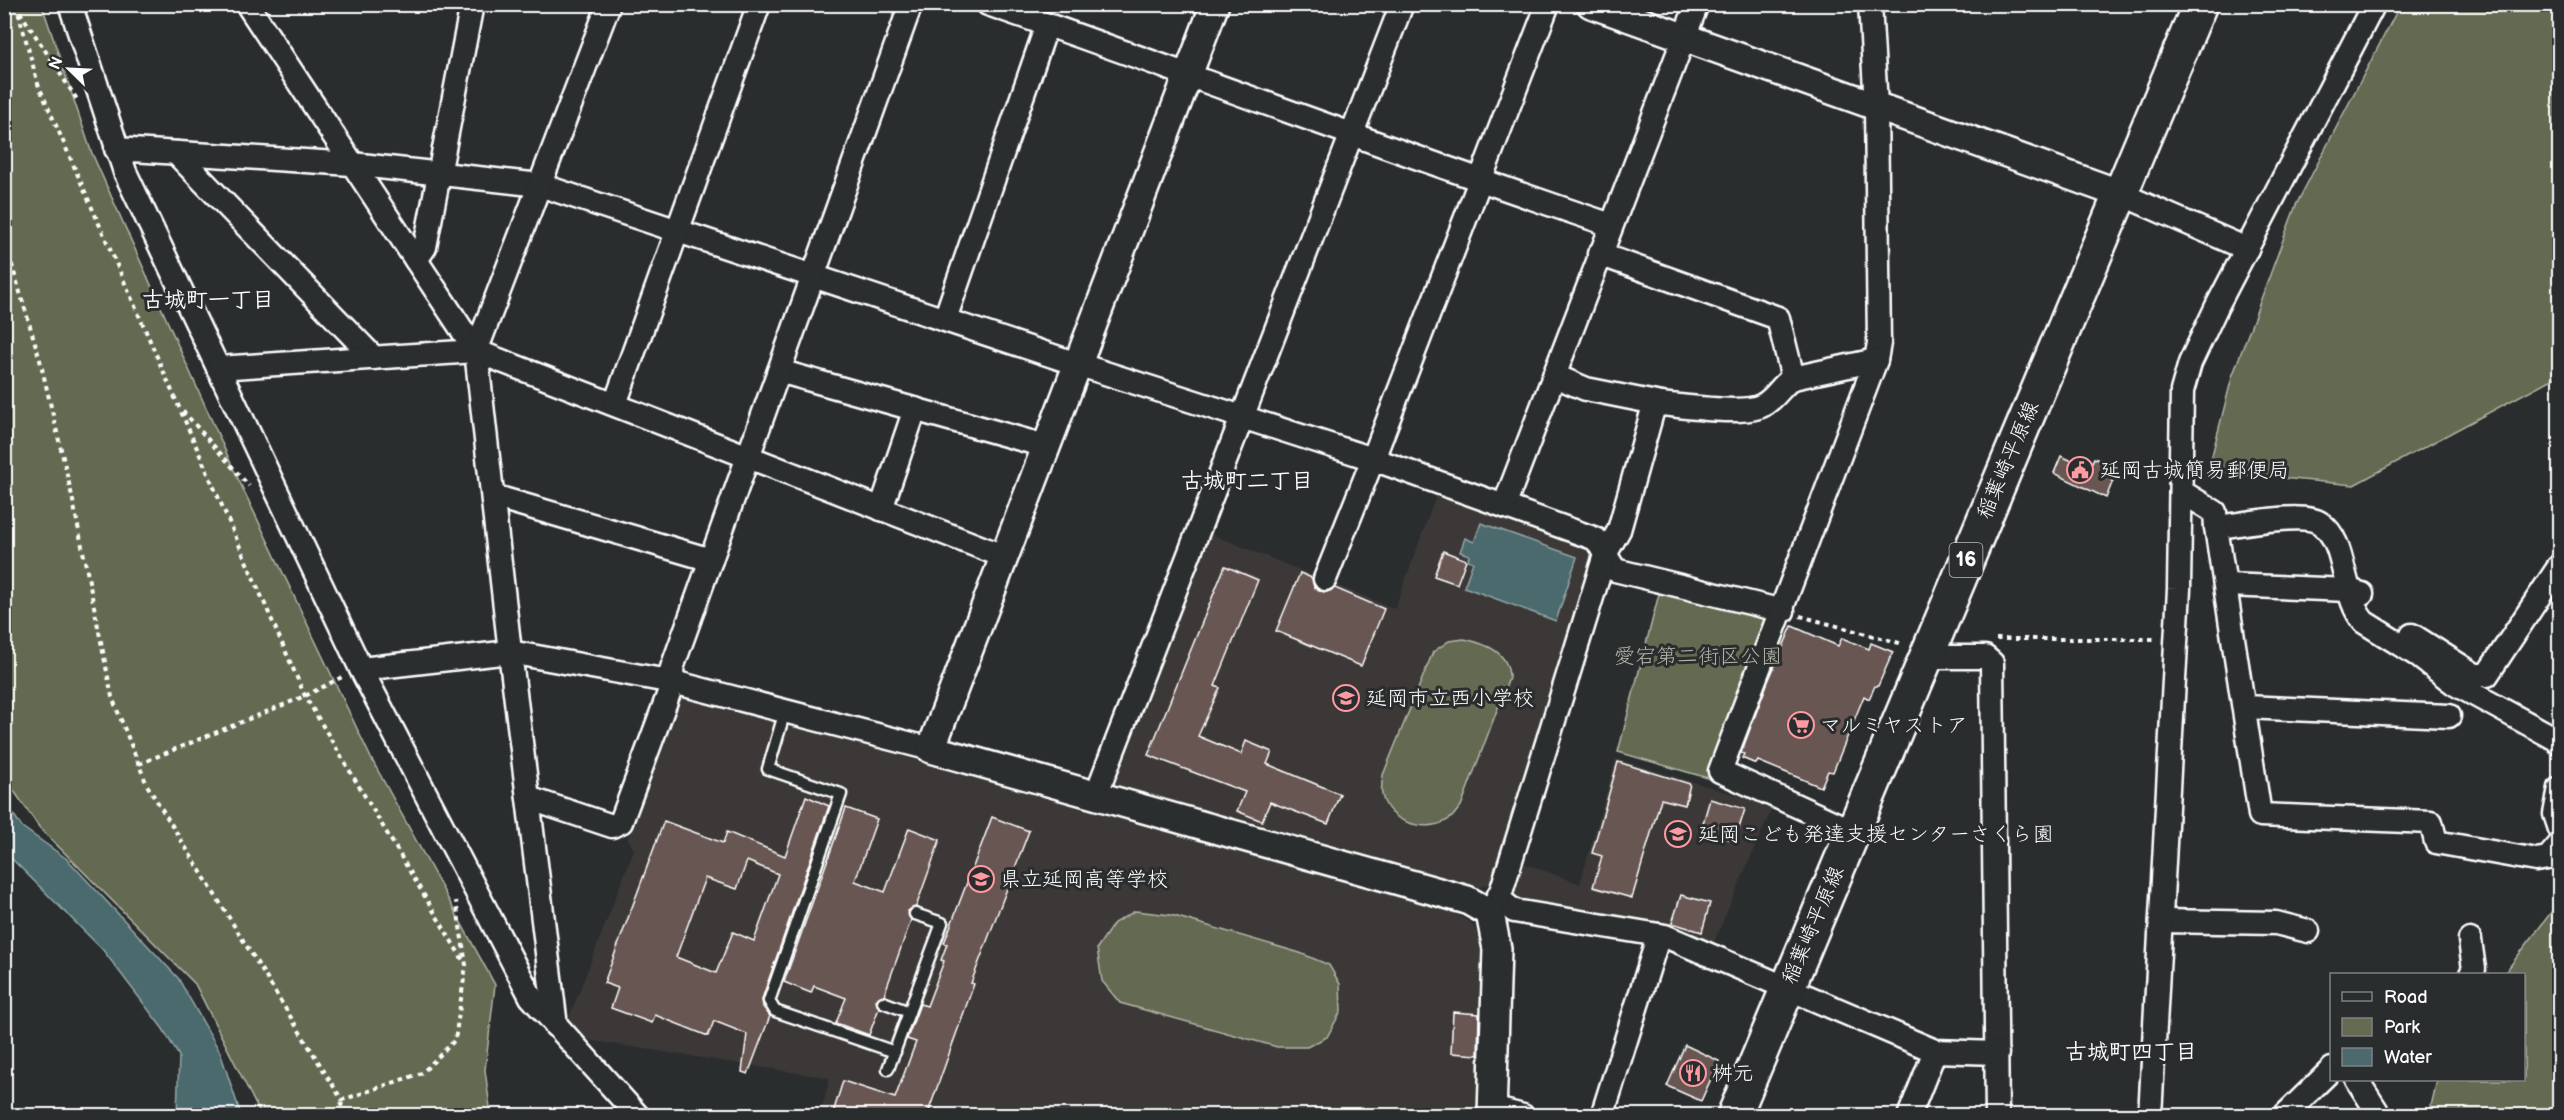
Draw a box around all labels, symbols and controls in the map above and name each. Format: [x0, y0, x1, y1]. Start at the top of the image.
north arrow [39, 39, 99, 99]
text: N [46, 54, 68, 73]
district label: 古城町一丁目 [142, 287, 274, 314]
street label: 稲葉崎平原線 [1972, 397, 2044, 523]
public building icon: 延岡古城簡易郵便局 [2065, 455, 2095, 485]
place label: 延岡古城簡易郵便局 [2100, 458, 2289, 483]
district label: 古城町二丁目 [1181, 468, 1313, 495]
road number: 16 [1950, 543, 1982, 577]
park label: 愛宕第二街区公園 [1614, 644, 1782, 669]
school or university icon: 延岡市立西小学校 [1331, 683, 1361, 713]
place label: 延岡市立西小学校 [1366, 686, 1534, 711]
supermarket icon: マルミヤストア [1786, 710, 1816, 740]
place label: マルミヤストア [1820, 713, 1968, 738]
school or university icon: 延岡こども発達支援センターさくら園 [1663, 819, 1693, 849]
place label: 延岡こども発達支援センターさくら園 [1698, 822, 2054, 847]
street label: 稲葉崎平原線 [1777, 862, 1849, 988]
school or university icon: 県立延岡高等学校 [966, 864, 996, 894]
place label: 県立延岡高等学校 [1000, 867, 1168, 892]
legend [2330, 973, 2525, 1081]
text: Road [2384, 987, 2428, 1008]
text: Park [2384, 1017, 2420, 1038]
district label: 古城町四丁目 [2065, 1039, 2197, 1066]
text: Water [2384, 1047, 2432, 1068]
restaurant icon: 桝元 [1678, 1058, 1708, 1088]
place label: 桝元 [1712, 1061, 1754, 1086]

